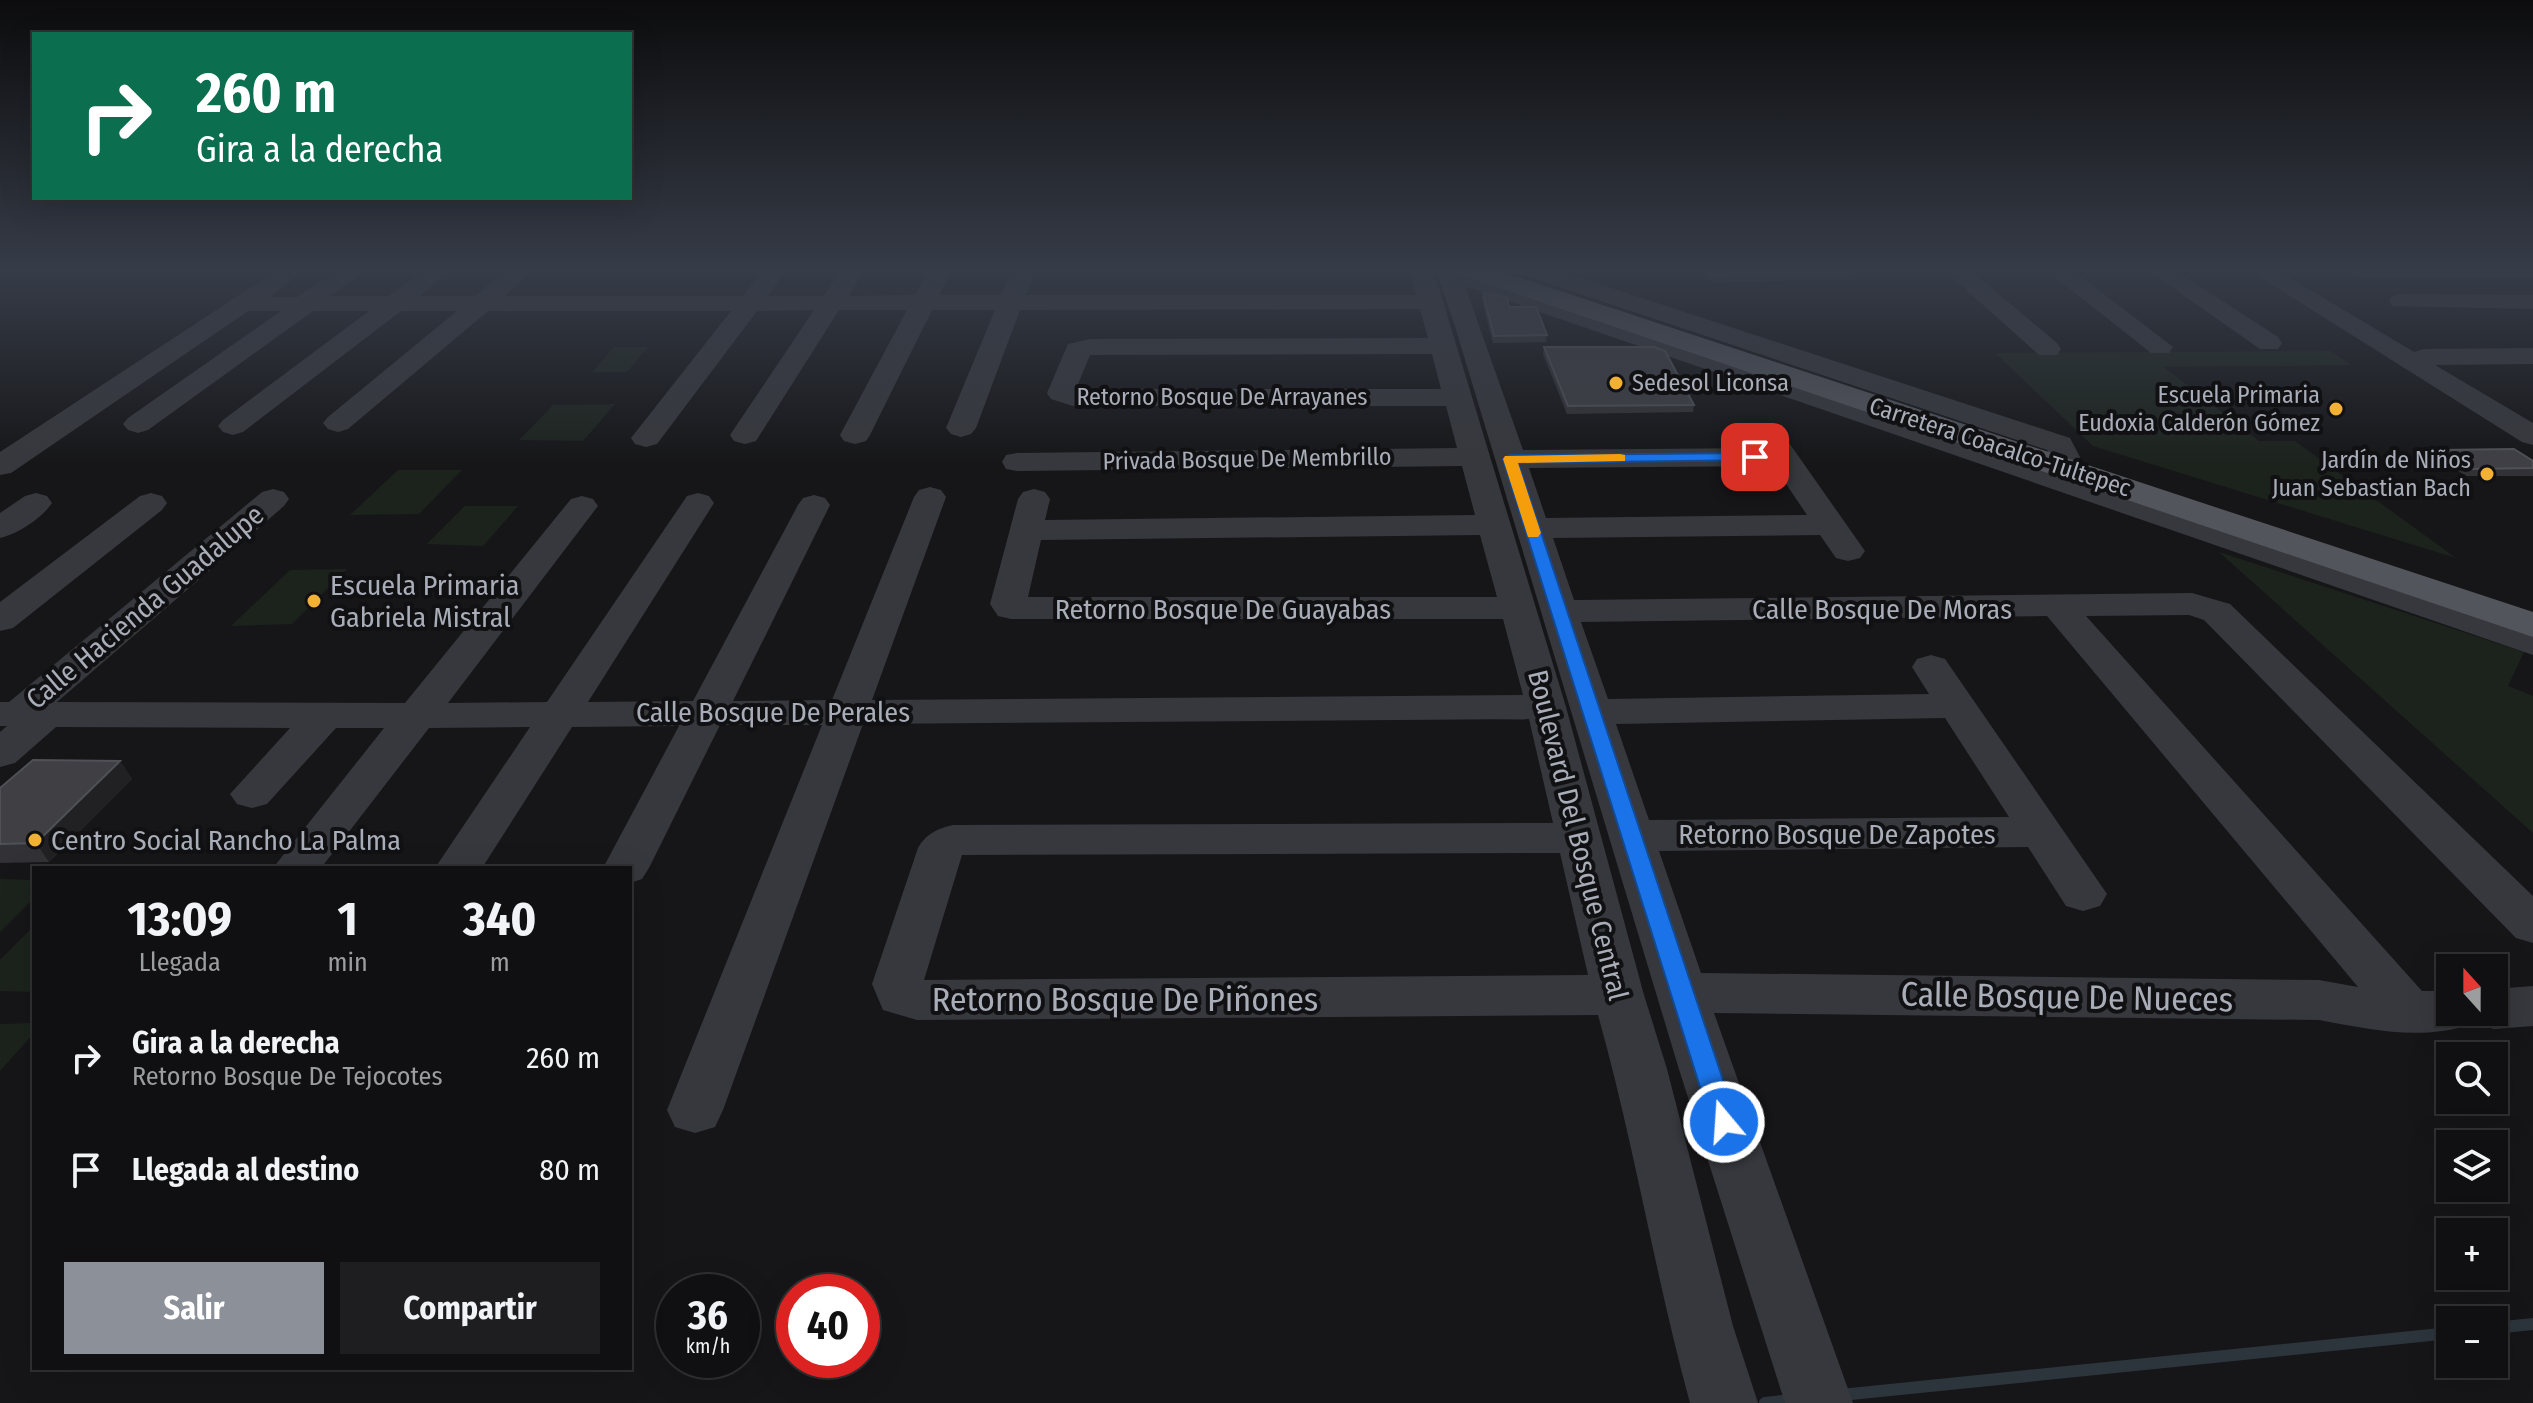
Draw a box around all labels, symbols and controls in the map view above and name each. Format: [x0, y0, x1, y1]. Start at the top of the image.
text: 260 m [196, 60, 336, 127]
icon: right [64, 64, 168, 168]
text: Gira a la derecha [196, 128, 443, 172]
place label: Sedesol Liconsa [1632, 369, 1789, 397]
marker: Sedesol Liconsa [1607, 374, 1625, 392]
place label: Escuela Primaria Eudoxia Calderón Gómez [2078, 381, 2320, 437]
street label: Retorno Bosque De Arrayanes [1076, 383, 1368, 411]
street label: Carretera Coacalco-Tultepec [1866, 391, 2134, 503]
marker: Escuela Primaria Eudoxia Calderón Gómez [2327, 400, 2345, 418]
pin [1721, 423, 1789, 491]
icon: arrive [1733, 435, 1777, 479]
street label: Privada Bosque De Membrillo [1102, 442, 1392, 476]
place label: Jardín de Niños Juan Sebastian Bach [2272, 446, 2471, 502]
marker: Jardín de Niños Juan Sebastian Bach [2478, 465, 2496, 483]
street label: Calle Hacienda Guadalupe [20, 498, 270, 716]
place label: Escuela Primaria Gabriela Mistral [330, 569, 519, 634]
marker: Escuela Primaria Gabriela Mistral [305, 592, 323, 610]
street label: Retorno Bosque De Guayabas [1055, 593, 1391, 626]
street label: Calle Bosque De Moras [1752, 593, 2012, 626]
street label: Boulevard Del Bosque Central [1521, 666, 1635, 1004]
street label: Calle Bosque De Perales [636, 696, 910, 729]
street label: Retorno Bosque De Zapotes [1678, 818, 1996, 851]
place label: Centro Social Rancho La Palma [51, 824, 401, 857]
marker: Centro Social Rancho La Palma [26, 831, 44, 849]
text: 13:09 [127, 890, 232, 948]
text: 1 [337, 890, 358, 948]
text: 340 [463, 890, 537, 948]
text: Llegada [139, 947, 221, 978]
text: min [327, 947, 368, 978]
text: m [490, 947, 510, 978]
north arrow [2436, 954, 2508, 1026]
map controls [2436, 954, 2508, 1378]
street label: Calle Bosque De Nueces [1900, 974, 2234, 1020]
street label: Retorno Bosque De Piñones [932, 979, 1318, 1020]
text: Gira a la derecha [132, 1025, 340, 1061]
icon: right [64, 1036, 108, 1080]
text: 260 m [526, 1040, 600, 1076]
button: search [2436, 1042, 2508, 1114]
text: Retorno Bosque De Tejocotes [132, 1061, 443, 1092]
position arrow [1682, 1080, 1766, 1164]
button: layers [2436, 1130, 2508, 1202]
icon: arrive [64, 1148, 108, 1192]
text: Llegada al destino [132, 1152, 359, 1188]
text: 80 m [539, 1152, 600, 1188]
button: + [2436, 1218, 2508, 1290]
button: Salir [64, 1262, 324, 1354]
button: Compartir [340, 1262, 600, 1354]
speed limit sign: 40 [776, 1274, 880, 1378]
text: 36 [688, 1292, 728, 1340]
button: − [2436, 1306, 2508, 1378]
text: km/h [686, 1334, 730, 1358]

